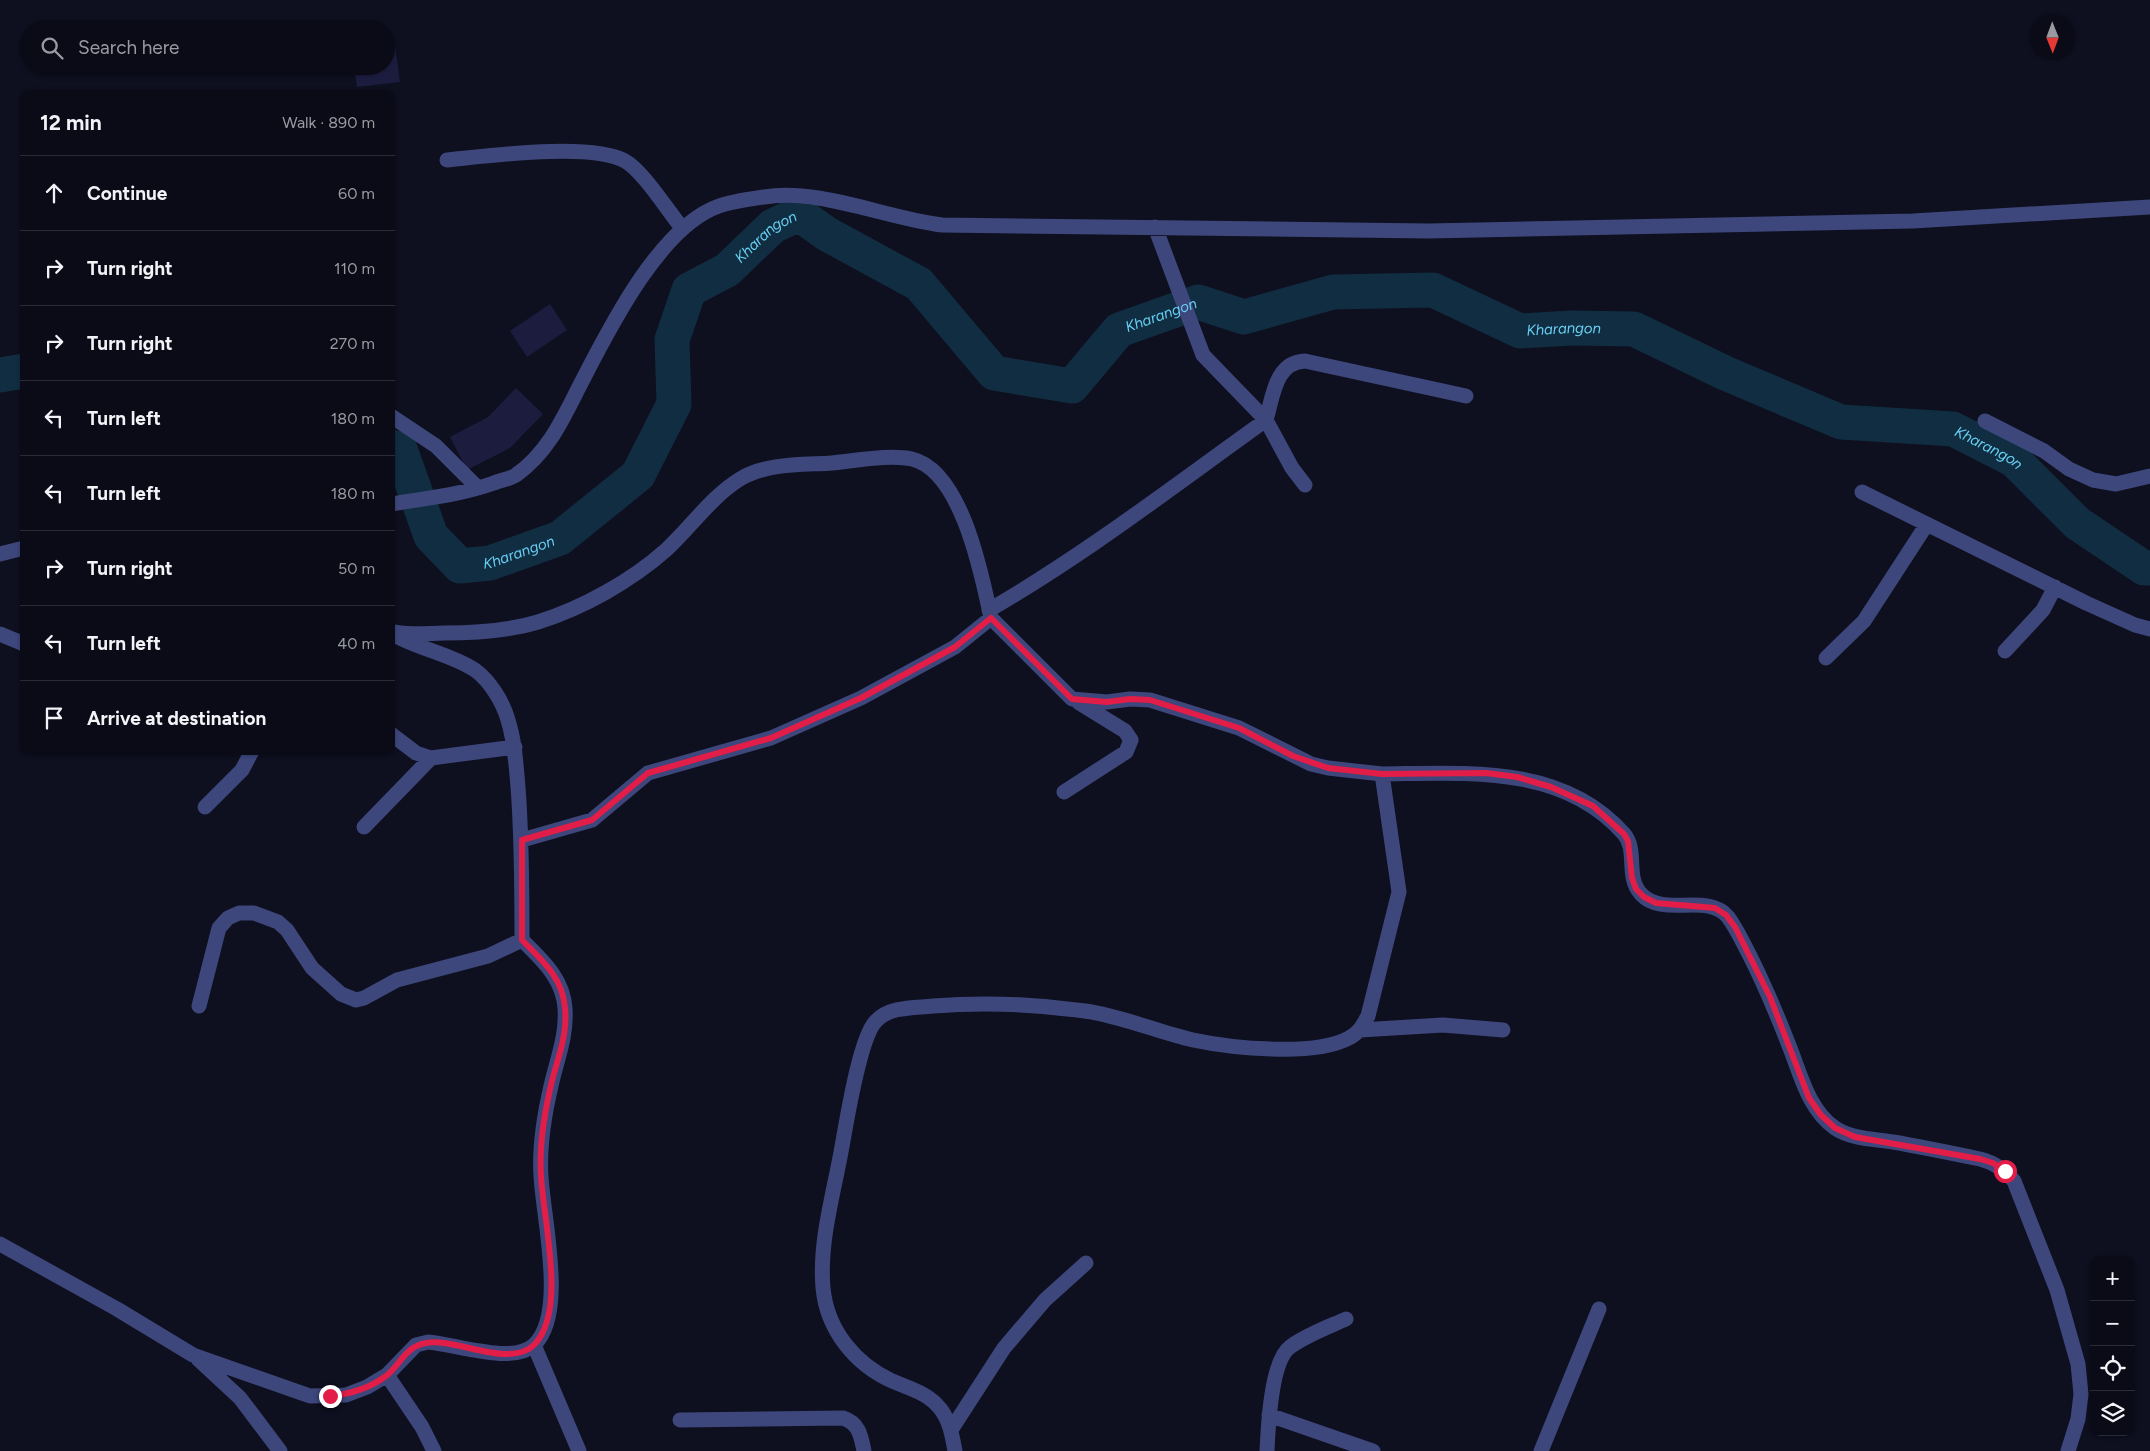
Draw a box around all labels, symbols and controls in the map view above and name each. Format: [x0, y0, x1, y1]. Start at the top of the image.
north arrow [2030, 15, 2075, 60]
search box [20, 20, 395, 75]
icon: search [38, 34, 66, 62]
text: Search here [78, 36, 180, 59]
text: 12 min [40, 110, 102, 135]
text: Walk · 890 m [282, 113, 375, 132]
icon: ahead [40, 179, 68, 207]
text: Continue [87, 182, 167, 205]
text: 60 m [338, 184, 375, 203]
water label: Kharangon [731, 207, 800, 267]
icon: right [40, 254, 68, 282]
text: Turn right [87, 257, 173, 280]
text: 110 m [334, 259, 375, 278]
water label: Kharangon [1123, 294, 1199, 336]
water label: Kharangon [1526, 319, 1601, 340]
icon: right [40, 329, 68, 357]
text: Turn right [87, 332, 173, 355]
text: 270 m [330, 334, 375, 353]
icon: left [40, 404, 68, 432]
text: Turn left [87, 407, 161, 430]
text: 180 m [331, 409, 375, 428]
water label: Kharangon [1952, 422, 2027, 473]
icon: left [40, 479, 68, 507]
text: Turn left [87, 482, 161, 505]
text: 180 m [331, 484, 375, 503]
water label: Kharangon [482, 532, 557, 573]
icon: right [40, 554, 68, 582]
text: Turn right [87, 557, 173, 580]
text: 50 m [338, 559, 375, 578]
icon: left [40, 629, 68, 657]
text: Turn left [87, 632, 161, 655]
text: 40 m [337, 634, 375, 653]
icon: arrive [40, 704, 68, 732]
text: Arrive at destination [87, 707, 266, 730]
route start [1994, 1160, 2017, 1183]
map controls [2090, 1256, 2135, 1436]
button: + [2090, 1256, 2135, 1301]
button: − [2090, 1301, 2135, 1346]
button: locate [2090, 1346, 2135, 1391]
route end [319, 1385, 342, 1408]
button: layers [2090, 1391, 2135, 1436]

